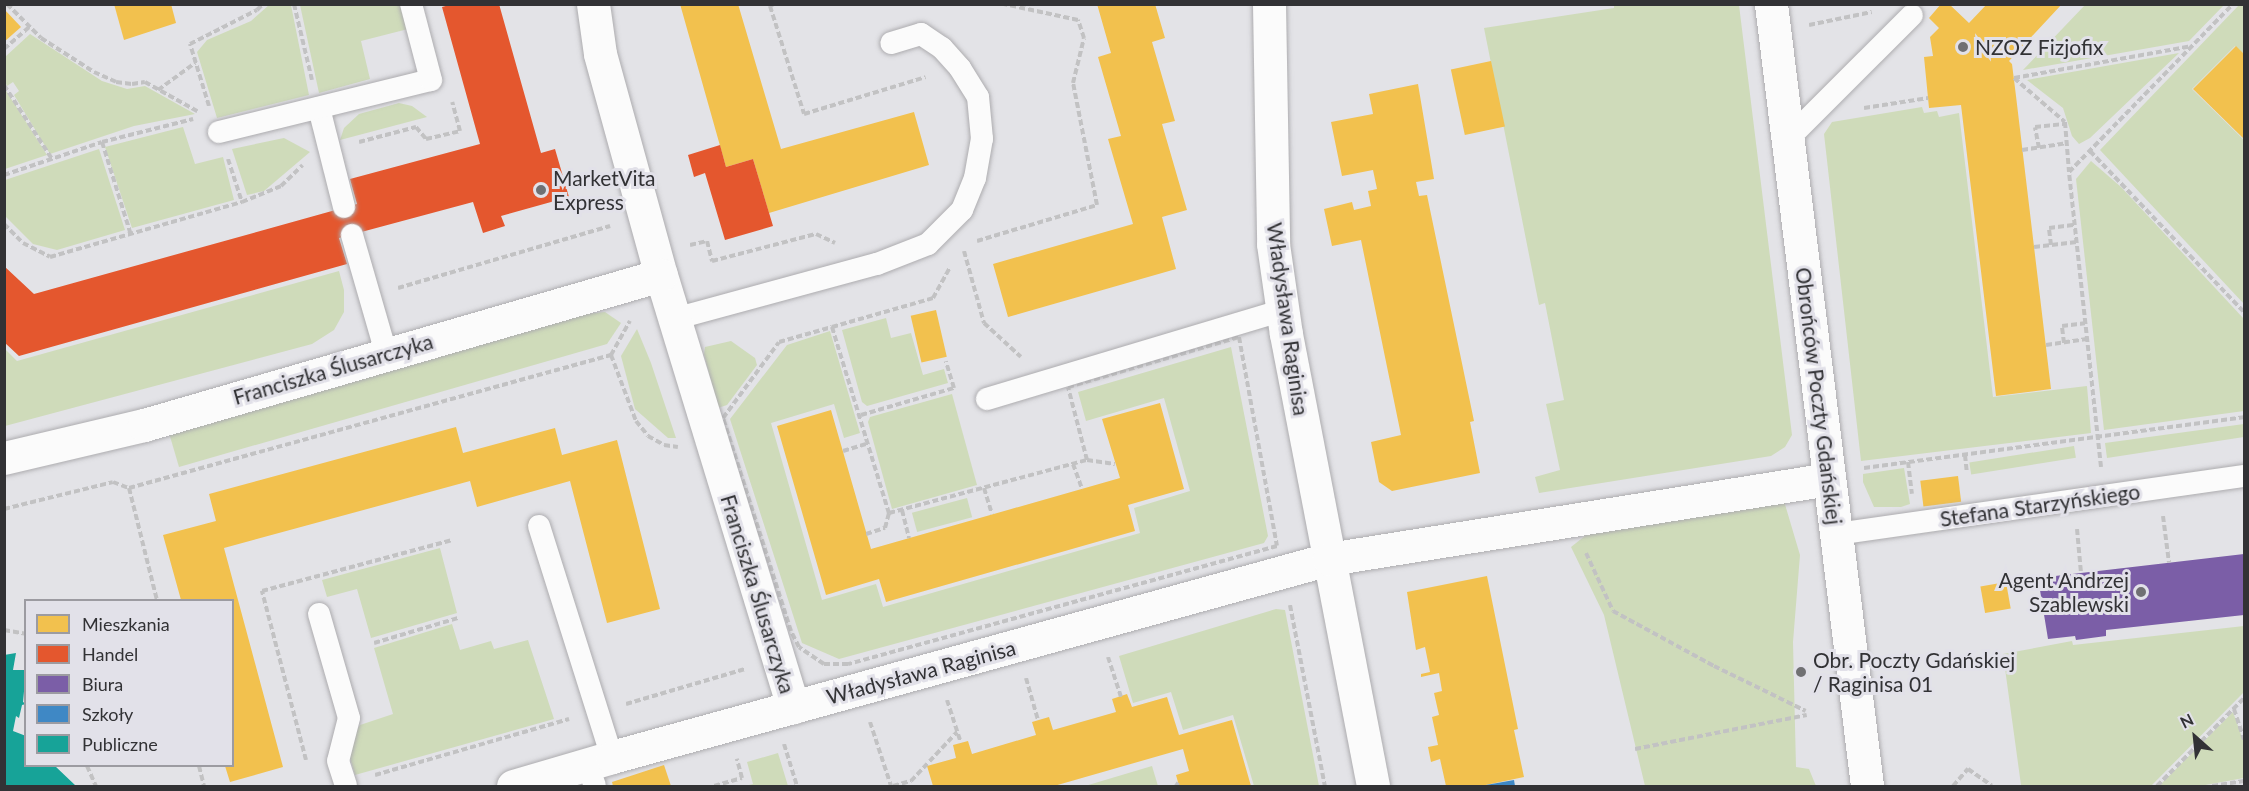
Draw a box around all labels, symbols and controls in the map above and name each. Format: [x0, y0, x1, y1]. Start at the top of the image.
place label: NZOZ Fizjofix [1975, 34, 2103, 60]
marker: NZOZ Fizjofix [1956, 40, 1970, 54]
place label: MarketVita Express [553, 165, 656, 215]
marker: MarketVita Express [534, 183, 548, 197]
street label: Władysława Raginisa [1262, 221, 1314, 417]
street label: Obrońców Poczty Gdańskiej [1791, 265, 1847, 527]
street label: Franciszka Ślusarczyka [230, 328, 436, 410]
street label: Stefana Starzyńskiego [1938, 478, 2142, 532]
street label: Franciszka Ślusarczyka [716, 491, 800, 697]
place label: Agent Andrzej Szablewski [1998, 567, 2129, 617]
marker: Agent Andrzej Szablewski [2134, 585, 2148, 599]
legend [24, 599, 234, 767]
text: Mieszkania [82, 613, 170, 635]
street label: Władysława Raginisa [824, 635, 1018, 709]
text: Handel [82, 643, 138, 665]
place label: Obr. Poczty Gdańskiej / Raginisa 01 [1813, 647, 2016, 697]
marker: Obr. Poczty Gdańskiej / Raginisa 01 [1794, 665, 1808, 679]
text: Biura [82, 673, 123, 695]
text: Szkoły [82, 703, 133, 725]
north arrow [2165, 707, 2225, 767]
text: N [2177, 709, 2196, 732]
text: Publiczne [82, 733, 158, 755]

